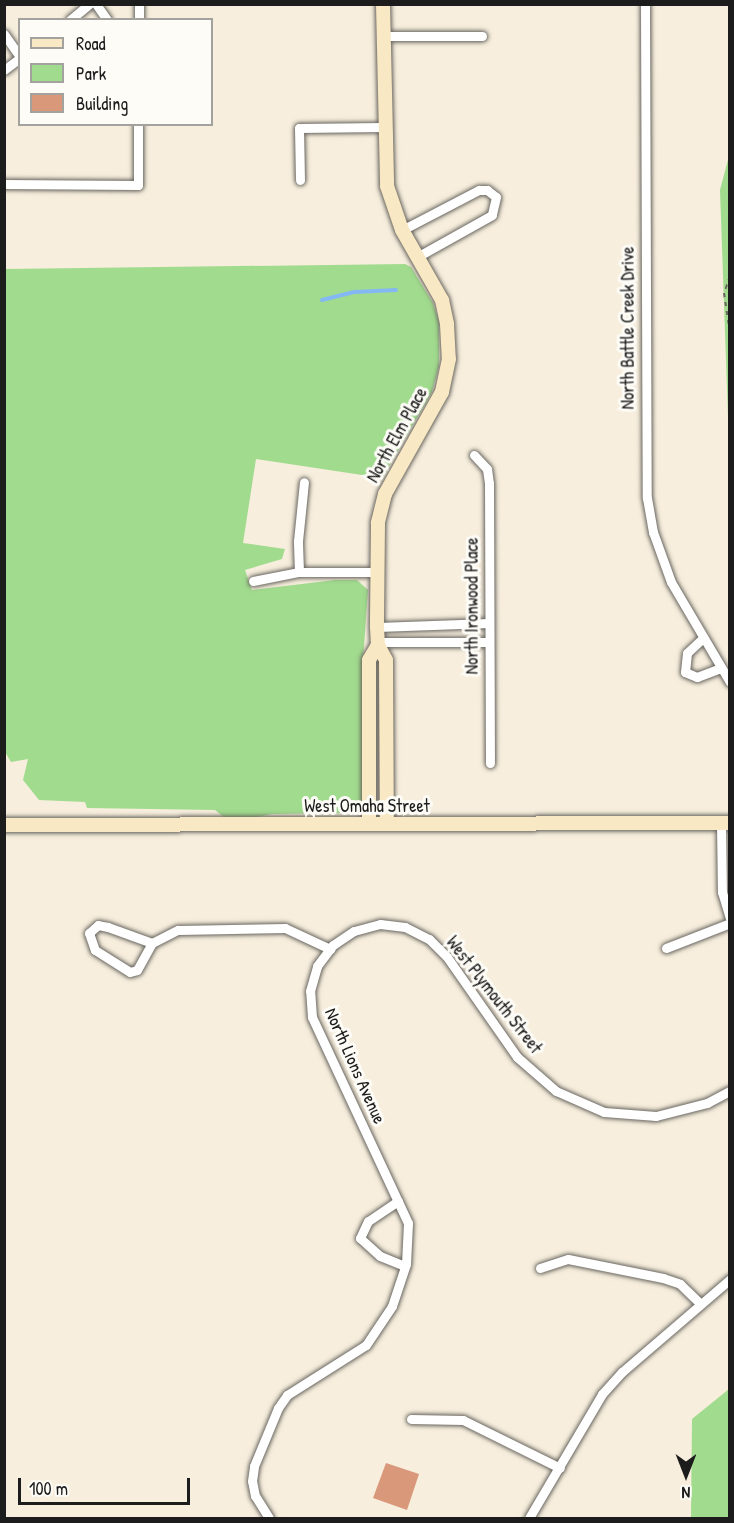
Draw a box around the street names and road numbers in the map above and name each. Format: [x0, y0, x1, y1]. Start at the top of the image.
street label: North Battle Creek Drive [617, 247, 639, 409]
street label: North Elm Place [362, 384, 432, 486]
street label: North Ironwood Place [461, 538, 483, 674]
street label: West Omaha Street [304, 795, 430, 817]
street label: West Plymouth Street [441, 932, 547, 1058]
street label: North Lions Avenue [320, 1005, 390, 1127]

